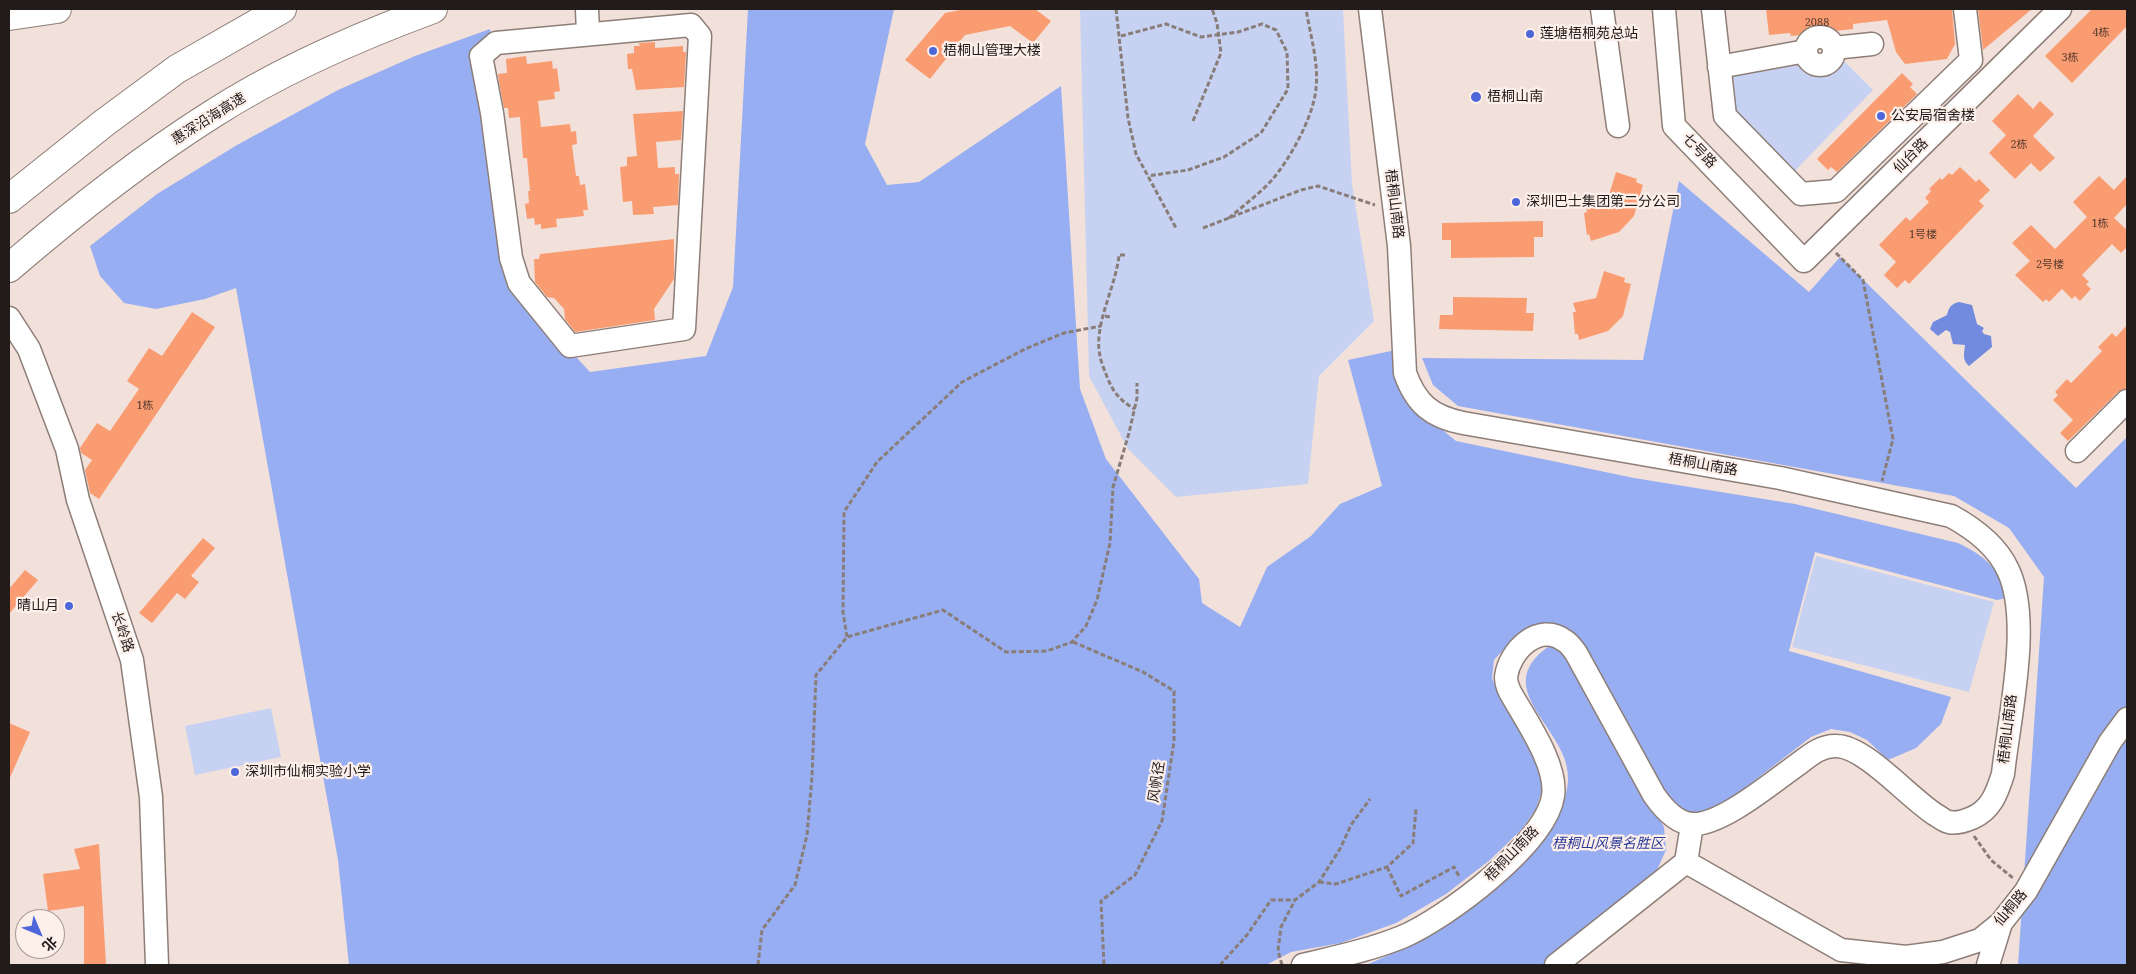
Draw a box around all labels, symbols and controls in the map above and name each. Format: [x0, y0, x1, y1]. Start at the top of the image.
house number: 2088 [1805, 16, 1829, 30]
place label: 莲塘梧桐苑总站 [1540, 26, 1638, 42]
house number: 4栋 [2092, 26, 2110, 40]
marker: 莲塘梧桐苑总站 [1524, 28, 1536, 40]
place label: 梧桐山管理大楼 [943, 43, 1041, 59]
marker: 梧桐山管理大楼 [927, 45, 939, 57]
house number: 3栋 [2061, 51, 2079, 65]
place label: 梧桐山南 [1487, 89, 1543, 105]
street label: 惠深沿海高速 [169, 90, 249, 148]
marker: 梧桐山南 [1469, 90, 1483, 104]
place label: 公安局宿舍楼 [1891, 108, 1975, 124]
marker: 公安局宿舍楼 [1875, 110, 1887, 122]
street label: 七号路 [1678, 130, 1720, 172]
street label: 仙台路 [1890, 135, 1932, 177]
house number: 2栋 [2010, 138, 2028, 152]
street label: 梧桐山南路 [1381, 168, 1407, 240]
place label: 深圳巴士集团第二分公司 [1526, 194, 1680, 210]
marker: 深圳巴士集团第二分公司 [1510, 196, 1522, 208]
house number: 1栋 [2091, 217, 2109, 231]
house number: 1号楼 [1909, 228, 1937, 242]
house number: 2号楼 [2036, 258, 2064, 272]
house number: 1栋 [136, 399, 154, 413]
street label: 梧桐山南路 [1667, 451, 1739, 479]
place label: 晴山月 [17, 598, 59, 614]
marker: 晴山月 [63, 600, 75, 612]
street label: 长岭路 [107, 609, 137, 655]
street label: 梧桐山南路 [1995, 693, 2021, 765]
street label: 风帆径 [1145, 760, 1169, 804]
place label: 深圳市仙桐实验小学 [245, 764, 371, 780]
marker: 深圳市仙桐实验小学 [229, 766, 241, 778]
street label: 梧桐山南路 [1482, 823, 1542, 885]
park label: 梧桐山风景名胜区 [1552, 836, 1664, 852]
street label: 仙桐路 [1991, 887, 2031, 929]
north arrow [15, 909, 65, 959]
text: 北 [39, 933, 62, 956]

